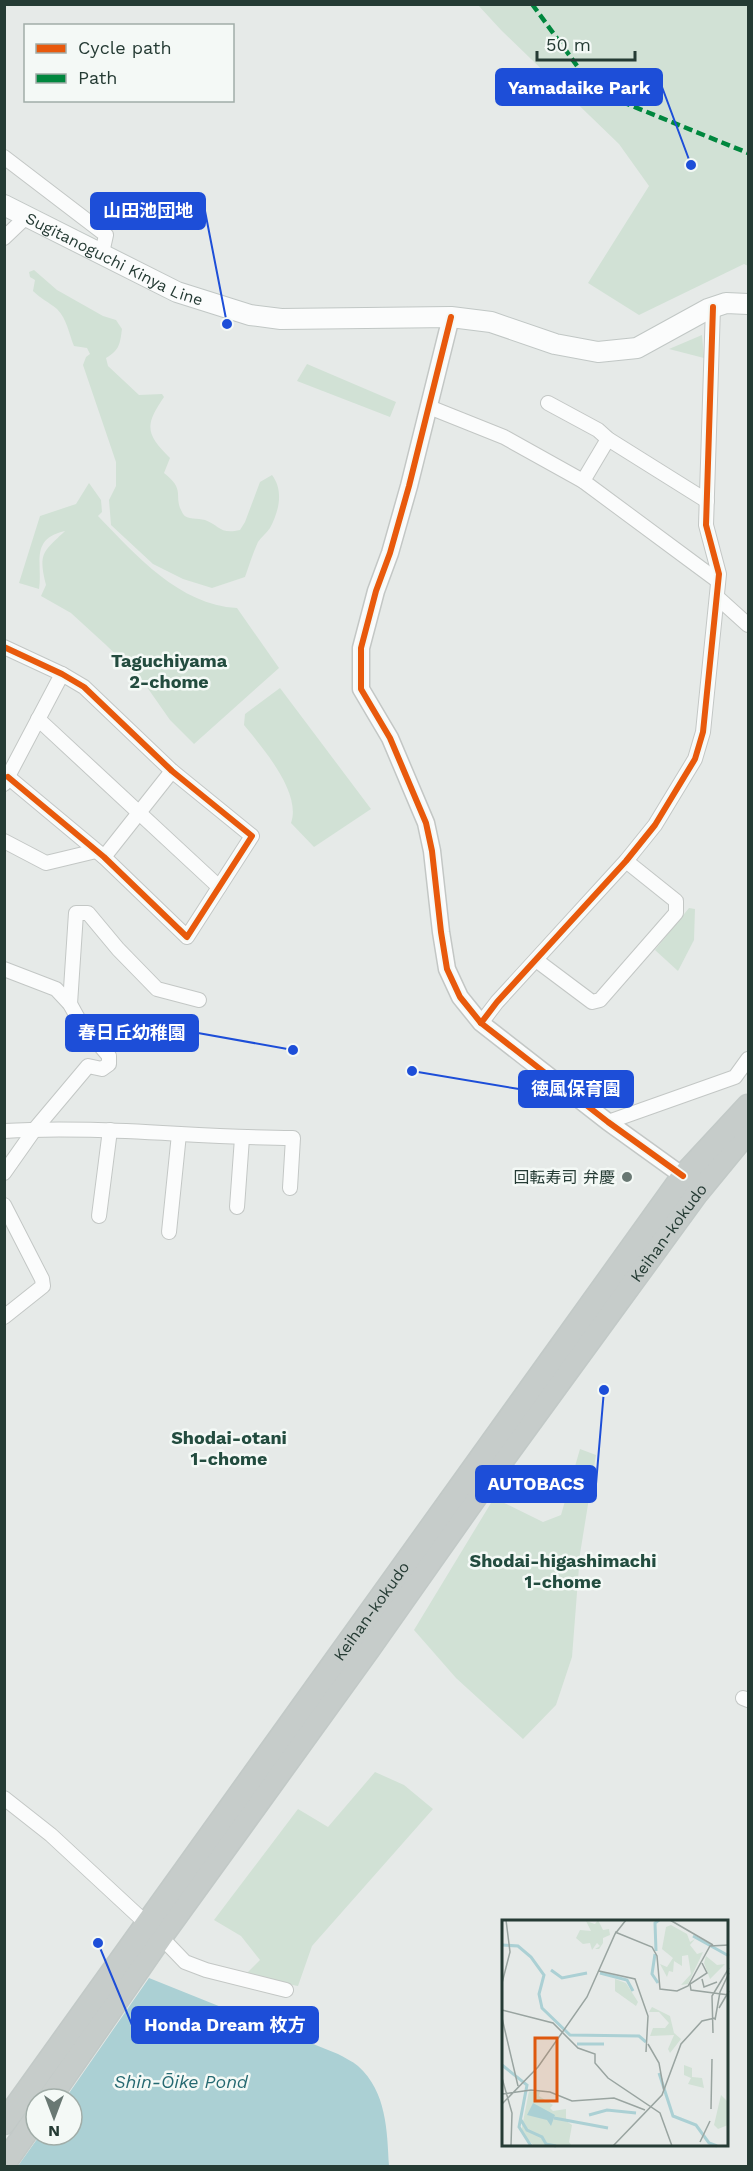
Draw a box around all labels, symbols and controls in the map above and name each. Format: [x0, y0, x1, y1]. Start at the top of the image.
legend [24, 24, 234, 102]
scale bar [537, 24, 634, 62]
text: 50 m [546, 34, 591, 55]
text: Cycle path [78, 37, 172, 58]
text: Path [78, 67, 118, 88]
callout: Yamadaike Park [496, 69, 662, 105]
text: Yamadaike Park [508, 77, 651, 98]
callout: 山田池団地 [91, 193, 205, 229]
text: 山田池団地 [103, 200, 193, 221]
street label: Sugitanoguchi Kinya Line [22, 208, 205, 310]
district label: Taguchiyama 2-chome [111, 650, 228, 692]
callout: 春日丘幼稚園 [66, 1015, 198, 1051]
text: 春日丘幼稚園 [78, 1022, 186, 1043]
callout: 徳風保育園 [519, 1071, 633, 1107]
text: 徳風保育園 [531, 1078, 621, 1099]
place label: 回転寿司 弁慶 [514, 1168, 615, 1187]
marker: 回転寿司 弁慶 [620, 1170, 634, 1184]
street label: Keihan-kokudo [626, 1180, 711, 1286]
district label: Shodai-otani 1-chome [171, 1427, 287, 1469]
callout: AUTOBACS [476, 1466, 596, 1502]
text: AUTOBACS [488, 1473, 585, 1494]
district label: Shodai-higashimachi 1-chome [470, 1550, 656, 1592]
street label: Keihan-kokudo [330, 1558, 413, 1665]
inset map [502, 1920, 729, 2147]
callout: Honda Dream 枚方 [132, 2007, 318, 2043]
text: Honda Dream 枚方 [144, 2014, 306, 2035]
water label: Shin-Ōike Pond [114, 2071, 249, 2092]
north arrow [24, 2087, 84, 2147]
text: N [48, 2122, 60, 2141]

